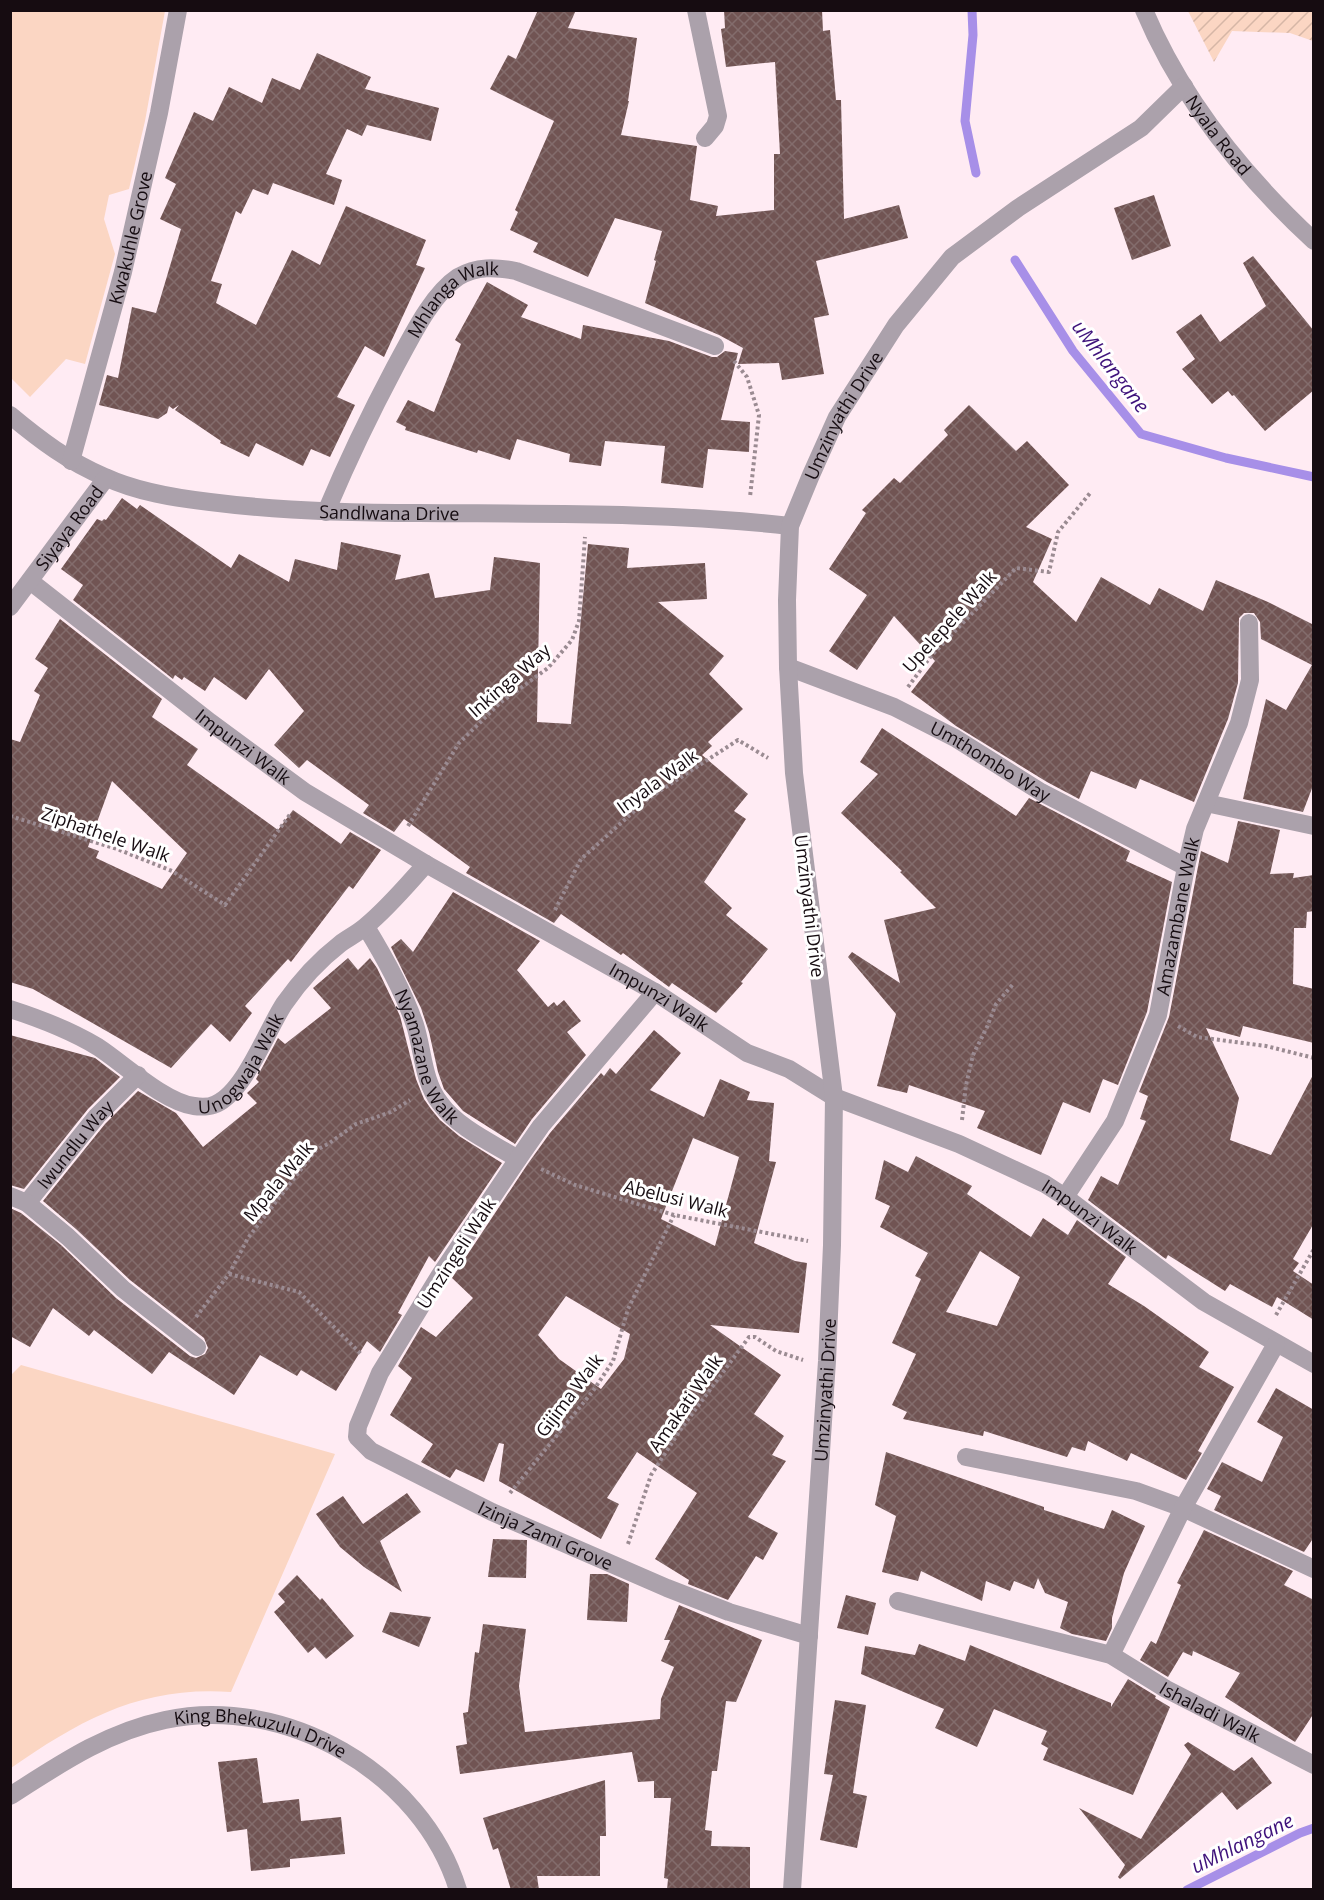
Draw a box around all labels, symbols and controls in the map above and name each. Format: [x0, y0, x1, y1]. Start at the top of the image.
street label: Nyala Road [1180, 90, 1257, 180]
street label: Kwakuhle Grove [103, 169, 157, 307]
street label: Mhlanga Walk [401, 256, 500, 342]
water label: uMhlangane [1066, 314, 1156, 418]
street label: Umzinyathi Drive [798, 346, 888, 484]
street label: Siyaya Road [30, 480, 109, 575]
street label: Sandlwana Drive [319, 499, 459, 525]
street label: Upelepele Walk [897, 564, 1002, 677]
street label: Inkinga Way [463, 637, 556, 722]
street label: Impunzi Walk [191, 703, 296, 790]
street label: Umthombo Way [926, 715, 1056, 807]
street label: Inyala Walk [612, 743, 703, 819]
street label: Ziphathele Walk [39, 801, 174, 867]
street label: Umzinyathi Drive [789, 833, 831, 979]
street label: Amazambane Walk [1150, 834, 1205, 997]
street label: Impunzi Walk [605, 957, 714, 1037]
street label: Nyamazane Walk [390, 985, 465, 1129]
street label: Unogwaja Walk [197, 1008, 289, 1119]
street label: Iwundlu Way [31, 1094, 119, 1194]
street label: Mpala Walk [238, 1136, 319, 1226]
street label: Abelusi Walk [621, 1173, 731, 1223]
street label: Impunzi Walk [1038, 1173, 1143, 1260]
street label: Umzingeli Walk [411, 1192, 501, 1313]
street label: Umzinyathi Drive [808, 1318, 841, 1463]
street label: Gijima Walk [530, 1348, 609, 1442]
street label: Amakati Walk [643, 1349, 728, 1456]
street label: Izinja Zami Grove [474, 1495, 617, 1575]
street label: Ishaladi Walk [1155, 1676, 1265, 1748]
street label: King Bhekuzulu Drive [172, 1703, 351, 1763]
water label: uMhlangane [1186, 1807, 1298, 1879]

